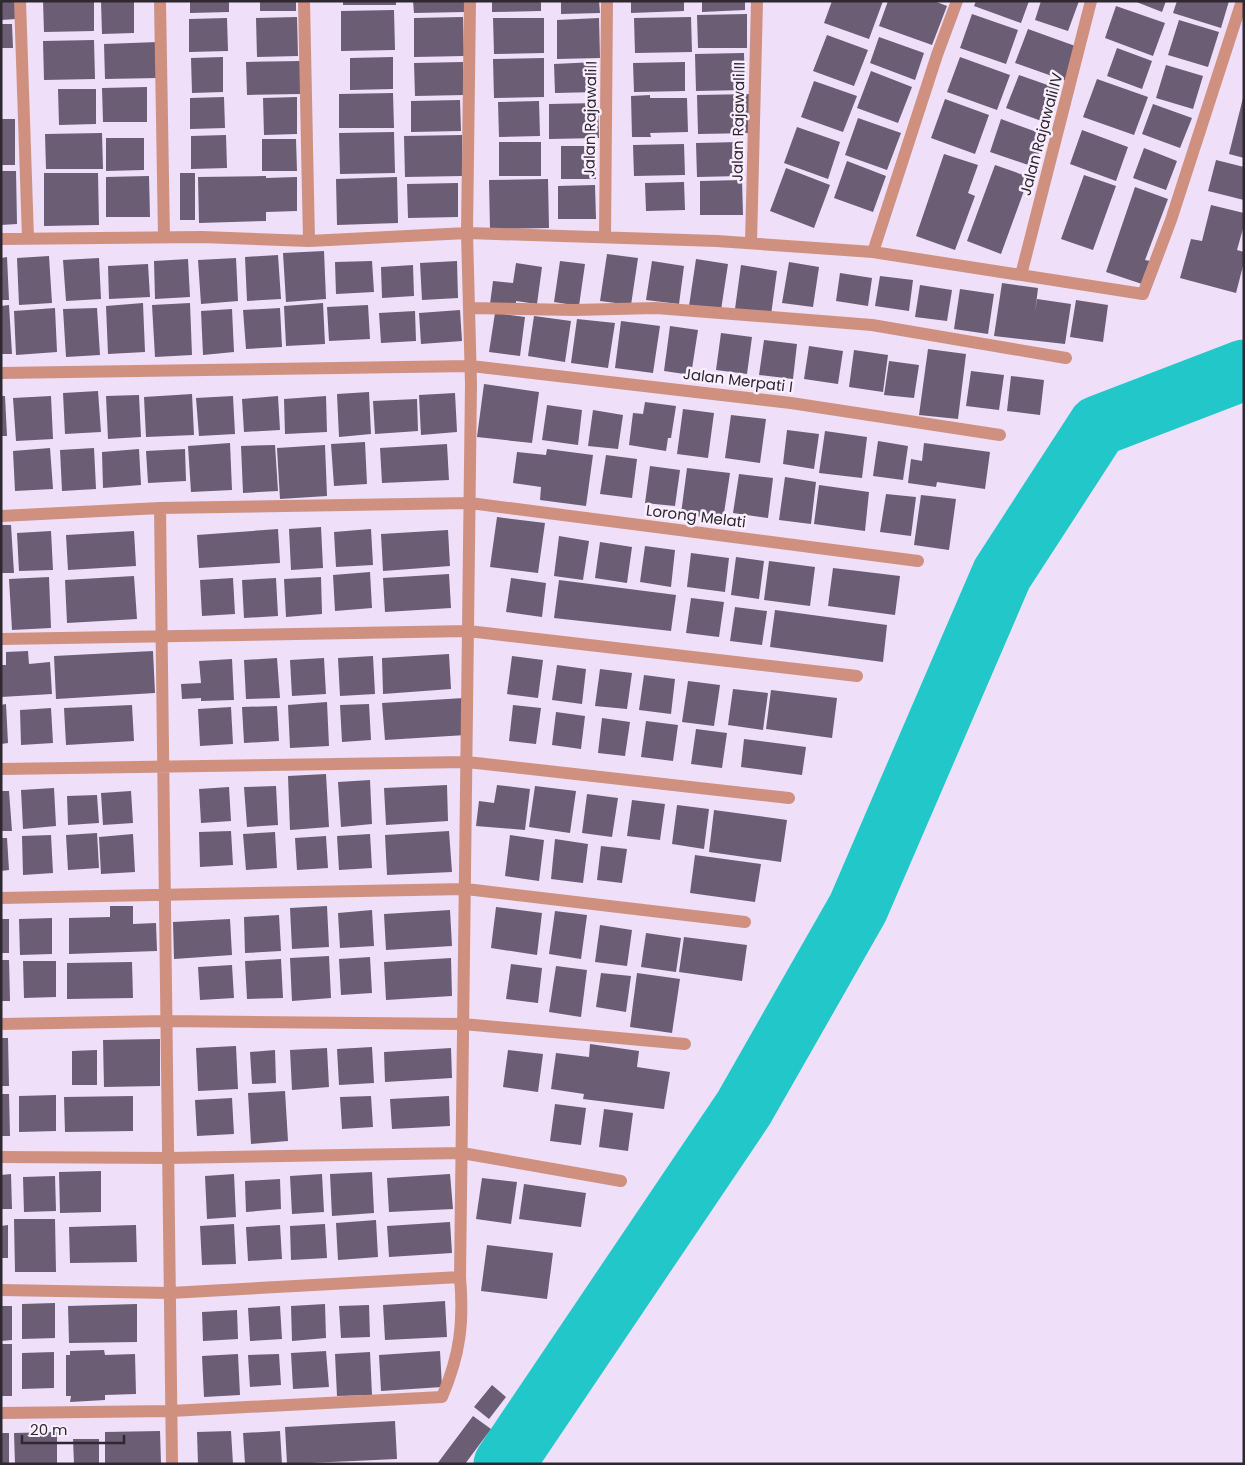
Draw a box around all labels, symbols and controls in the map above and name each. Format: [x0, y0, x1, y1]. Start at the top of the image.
street label: Jalan Rajawali I [578, 61, 602, 177]
street label: Jalan Rajawali II [726, 62, 750, 182]
street label: Jalan Rajawali IV [1015, 70, 1067, 198]
street label: Jalan Merpati I [682, 363, 794, 397]
street label: Lorong Melati [645, 499, 747, 533]
scale bar [22, 1412, 125, 1444]
text: 20 m [30, 1419, 68, 1440]

